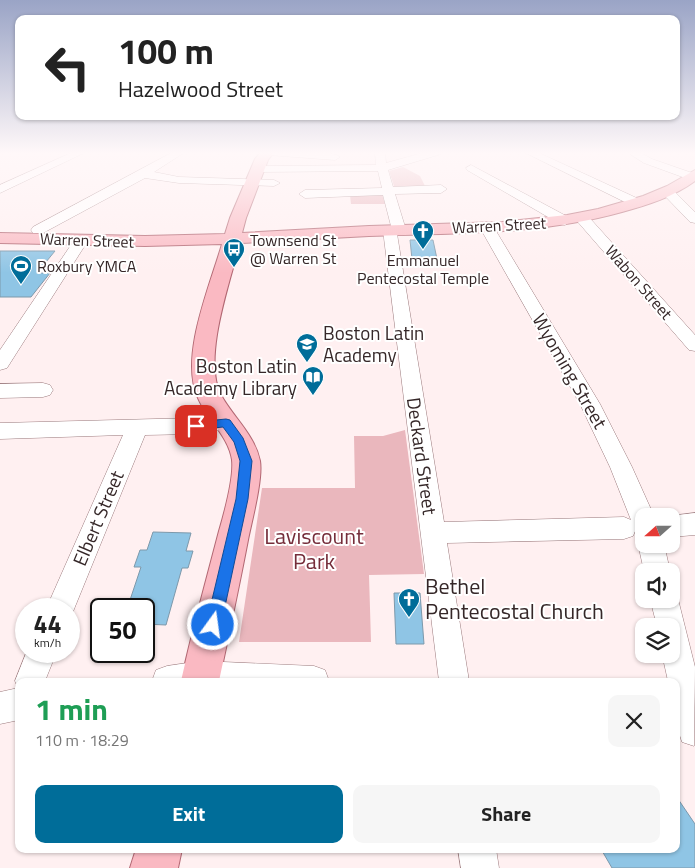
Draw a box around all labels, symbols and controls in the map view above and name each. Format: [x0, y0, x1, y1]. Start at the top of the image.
text: 100 m [118, 24, 214, 78]
icon: left [35, 35, 100, 100]
text: Hazelwood Street [118, 72, 283, 106]
street label: Warren Street [451, 211, 547, 239]
church icon: Emmanuel Pentecostal Temple [411, 219, 435, 250]
street label: Warren Street [39, 226, 135, 254]
place label: Townsend St @ Warren St [250, 228, 337, 270]
bus stop icon: Townsend St @ Warren St [222, 237, 246, 268]
street label: Wabon Street [600, 239, 679, 325]
place label: Emmanuel Pentecostal Temple [357, 248, 489, 290]
sports icon: Roxbury YMCA [9, 254, 33, 285]
place label: Roxbury YMCA [37, 254, 137, 278]
street label: Wyoming Street [526, 308, 615, 434]
place label: Boston Latin Academy [323, 318, 424, 369]
school or university icon: Boston Latin Academy [295, 332, 319, 363]
place label: Boston Latin Academy Library [164, 351, 297, 402]
library icon: Boston Latin Academy Library [301, 365, 325, 396]
street label: Deckard Street [400, 395, 445, 517]
pin [175, 405, 217, 447]
icon: arrive [182, 412, 210, 440]
street label: Elbert Street [64, 465, 131, 570]
north arrow [635, 508, 680, 552]
map controls [635, 508, 680, 663]
park label: Laviscount Park [264, 519, 364, 578]
button: sound [635, 563, 680, 608]
place label: Bethel Pentecostal Church [425, 569, 604, 628]
church icon: Bethel Pentecostal Church [397, 587, 421, 618]
speed limit sign: 50 [90, 598, 155, 663]
position arrow [186, 598, 238, 650]
text: 44 [33, 605, 62, 643]
button: layers [635, 618, 680, 663]
text: km/h [34, 633, 61, 652]
text: 1 min [35, 686, 108, 732]
button: close [608, 695, 660, 747]
text: 110 m · 18:29 [35, 728, 129, 752]
button: Exit [35, 785, 343, 843]
button: Share [353, 785, 660, 843]

